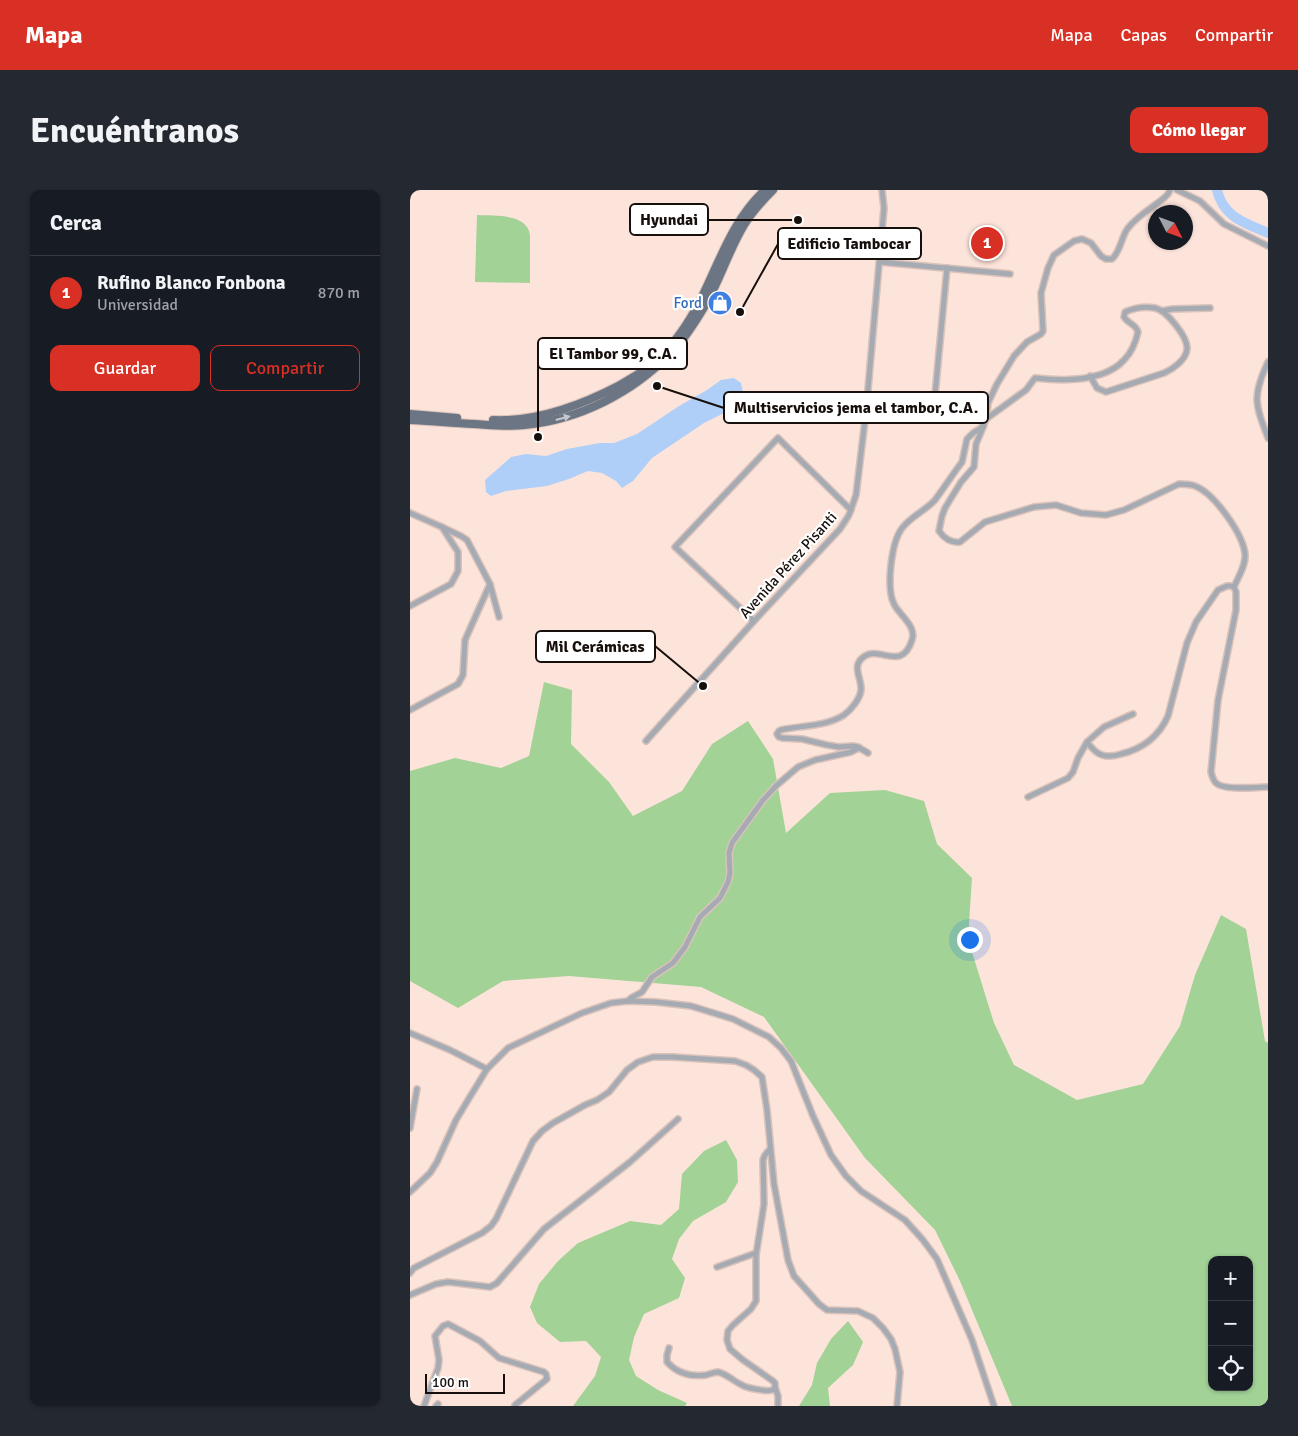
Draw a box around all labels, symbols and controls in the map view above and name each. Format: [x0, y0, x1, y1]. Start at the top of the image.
text: Mapa [25, 20, 83, 50]
text: Mapa [1050, 24, 1093, 46]
text: Capas [1121, 24, 1167, 46]
text: Compartir [1195, 24, 1273, 46]
button: Cómo llegar [1130, 107, 1268, 153]
text: Encuéntranos [30, 109, 239, 152]
callout: Hyundai [630, 204, 708, 235]
north arrow [1148, 205, 1193, 250]
text: Cerca [50, 210, 102, 236]
text: Hyundai [640, 210, 698, 230]
pin: 1 [971, 224, 1003, 262]
callout: Edificio Tambocar [778, 228, 921, 259]
text: Edificio Tambocar [787, 234, 911, 254]
text: Rufino Blanco Fonbona [97, 271, 286, 295]
text: 1 [62, 283, 70, 303]
text: 870 m [318, 283, 360, 303]
shop icon: Ford [707, 290, 733, 316]
place label: Ford [673, 294, 702, 312]
text: Universidad [97, 295, 178, 315]
callout: El Tambor 99, C.A. [538, 338, 687, 369]
text: El Tambor 99, C.A. [549, 344, 677, 364]
button: Guardar [50, 345, 200, 391]
button: Compartir [210, 345, 360, 391]
callout: Multiservicios jema el tambor, C.A. [724, 392, 988, 423]
text: Multiservicios jema el tambor, C.A. [734, 398, 978, 418]
one-way arrow [555, 413, 570, 421]
street label: Avenida Pérez Pisanti [736, 508, 840, 622]
callout: Mil Cerámicas [536, 631, 655, 662]
text: Mil Cerámicas [545, 637, 645, 657]
your location [957, 927, 983, 953]
map controls [1208, 1256, 1253, 1391]
button: + [1208, 1256, 1253, 1301]
button: − [1208, 1301, 1253, 1346]
button: locate [1208, 1346, 1253, 1391]
scale bar [425, 1371, 505, 1394]
text: 100 m [432, 1374, 469, 1391]

